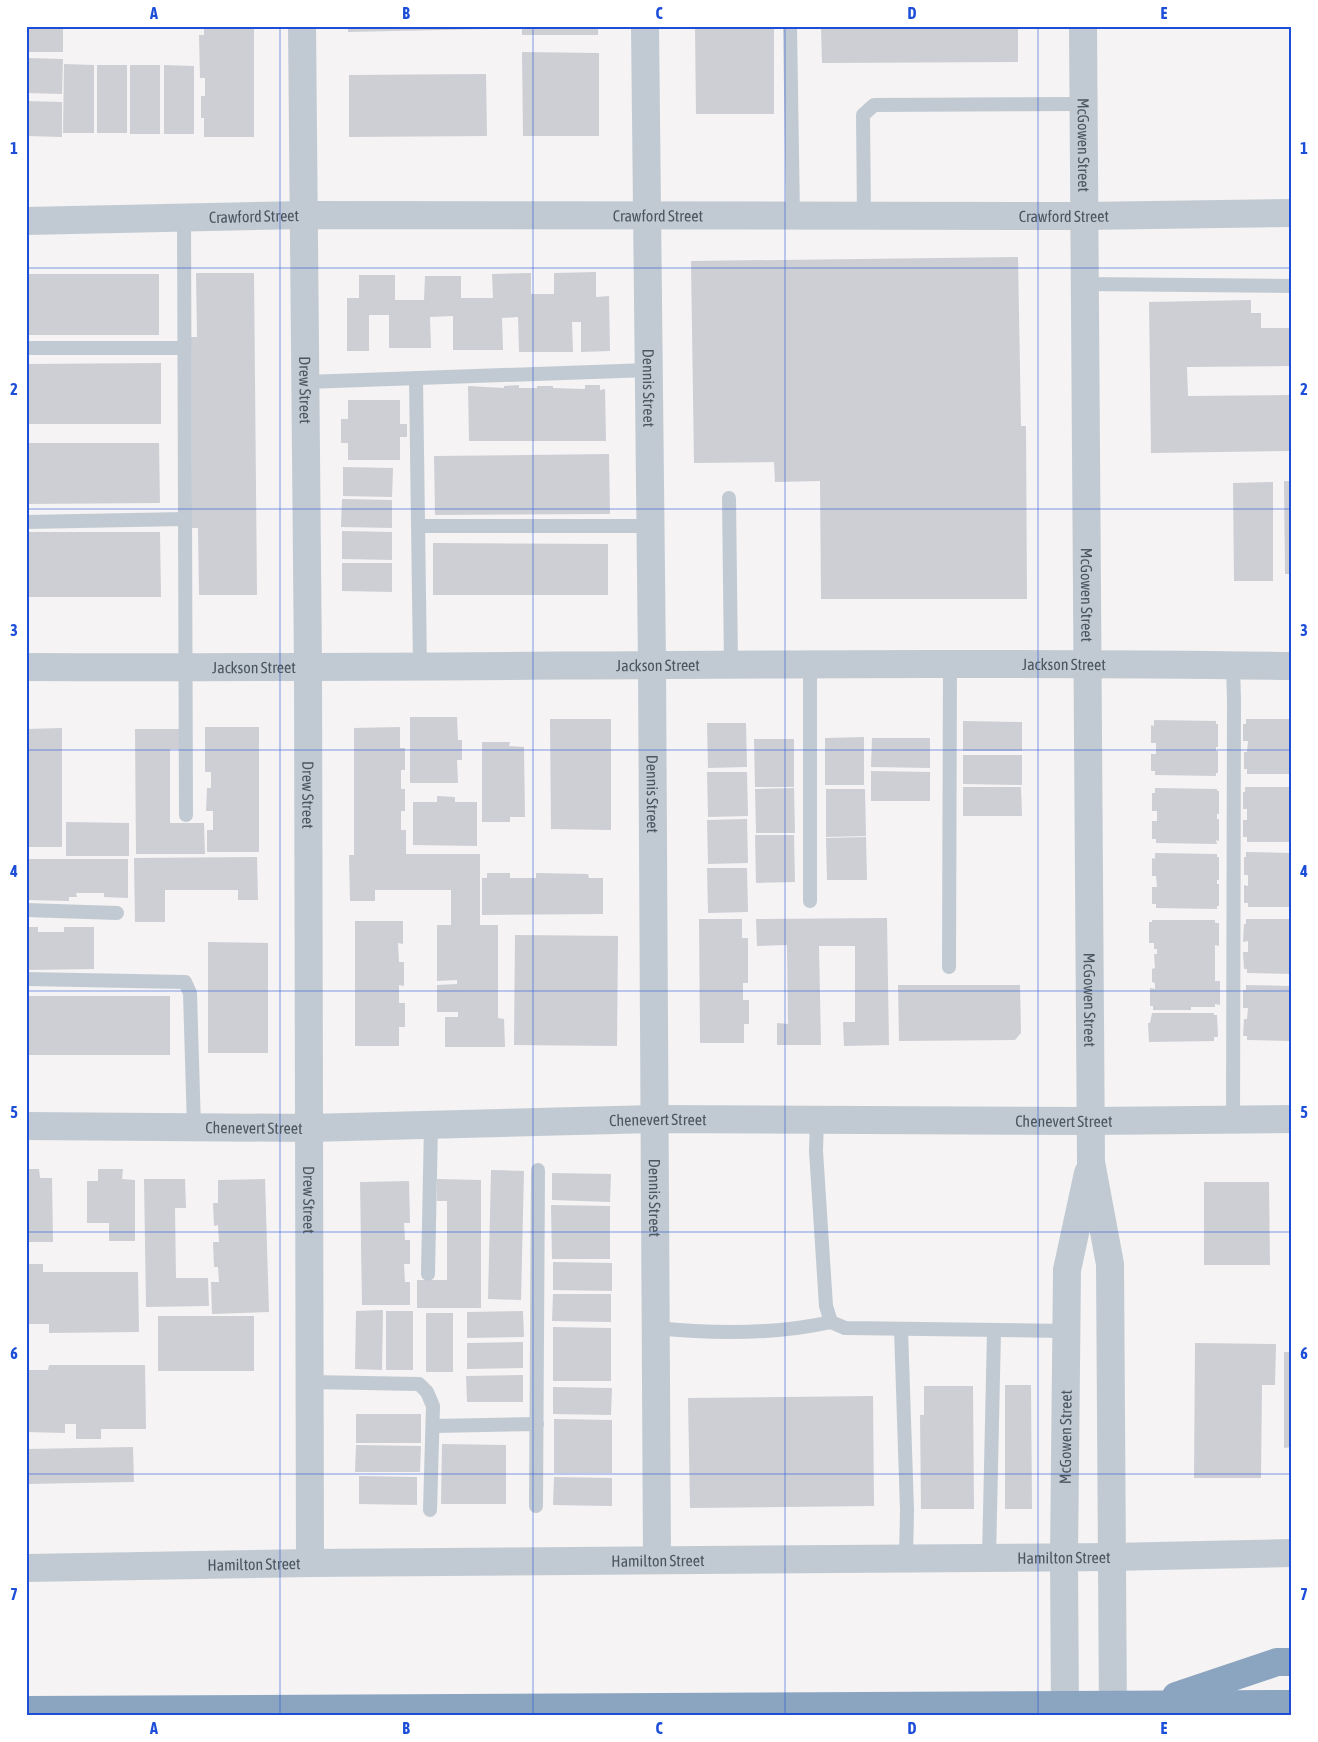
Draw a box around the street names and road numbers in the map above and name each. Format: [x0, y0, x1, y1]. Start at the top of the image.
street label: McGowen Street [1075, 98, 1093, 193]
street label: Crawford Street [209, 206, 300, 226]
street label: Crawford Street [613, 206, 703, 225]
street label: Crawford Street [1019, 207, 1110, 225]
street label: Dennis Street [640, 349, 658, 428]
street label: Drew Street [296, 356, 315, 424]
street label: McGowen Street [1078, 548, 1096, 643]
street label: Jackson Street [1022, 655, 1106, 673]
street label: Jackson Street [616, 656, 700, 674]
street label: Jackson Street [212, 658, 296, 676]
street label: Dennis Street [644, 755, 662, 834]
street label: Drew Street [299, 761, 317, 829]
street label: McGowen Street [1081, 953, 1099, 1048]
street label: Chenevert Street [609, 1110, 707, 1129]
street label: Chenevert Street [1015, 1112, 1113, 1130]
street label: Chenevert Street [205, 1118, 303, 1137]
street label: Dennis Street [646, 1159, 664, 1238]
street label: Drew Street [300, 1166, 318, 1234]
street label: McGowen Street [1056, 1389, 1075, 1484]
street label: Hamilton Street [1017, 1548, 1111, 1567]
street label: Hamilton Street [611, 1551, 705, 1570]
street label: Hamilton Street [207, 1554, 301, 1574]

